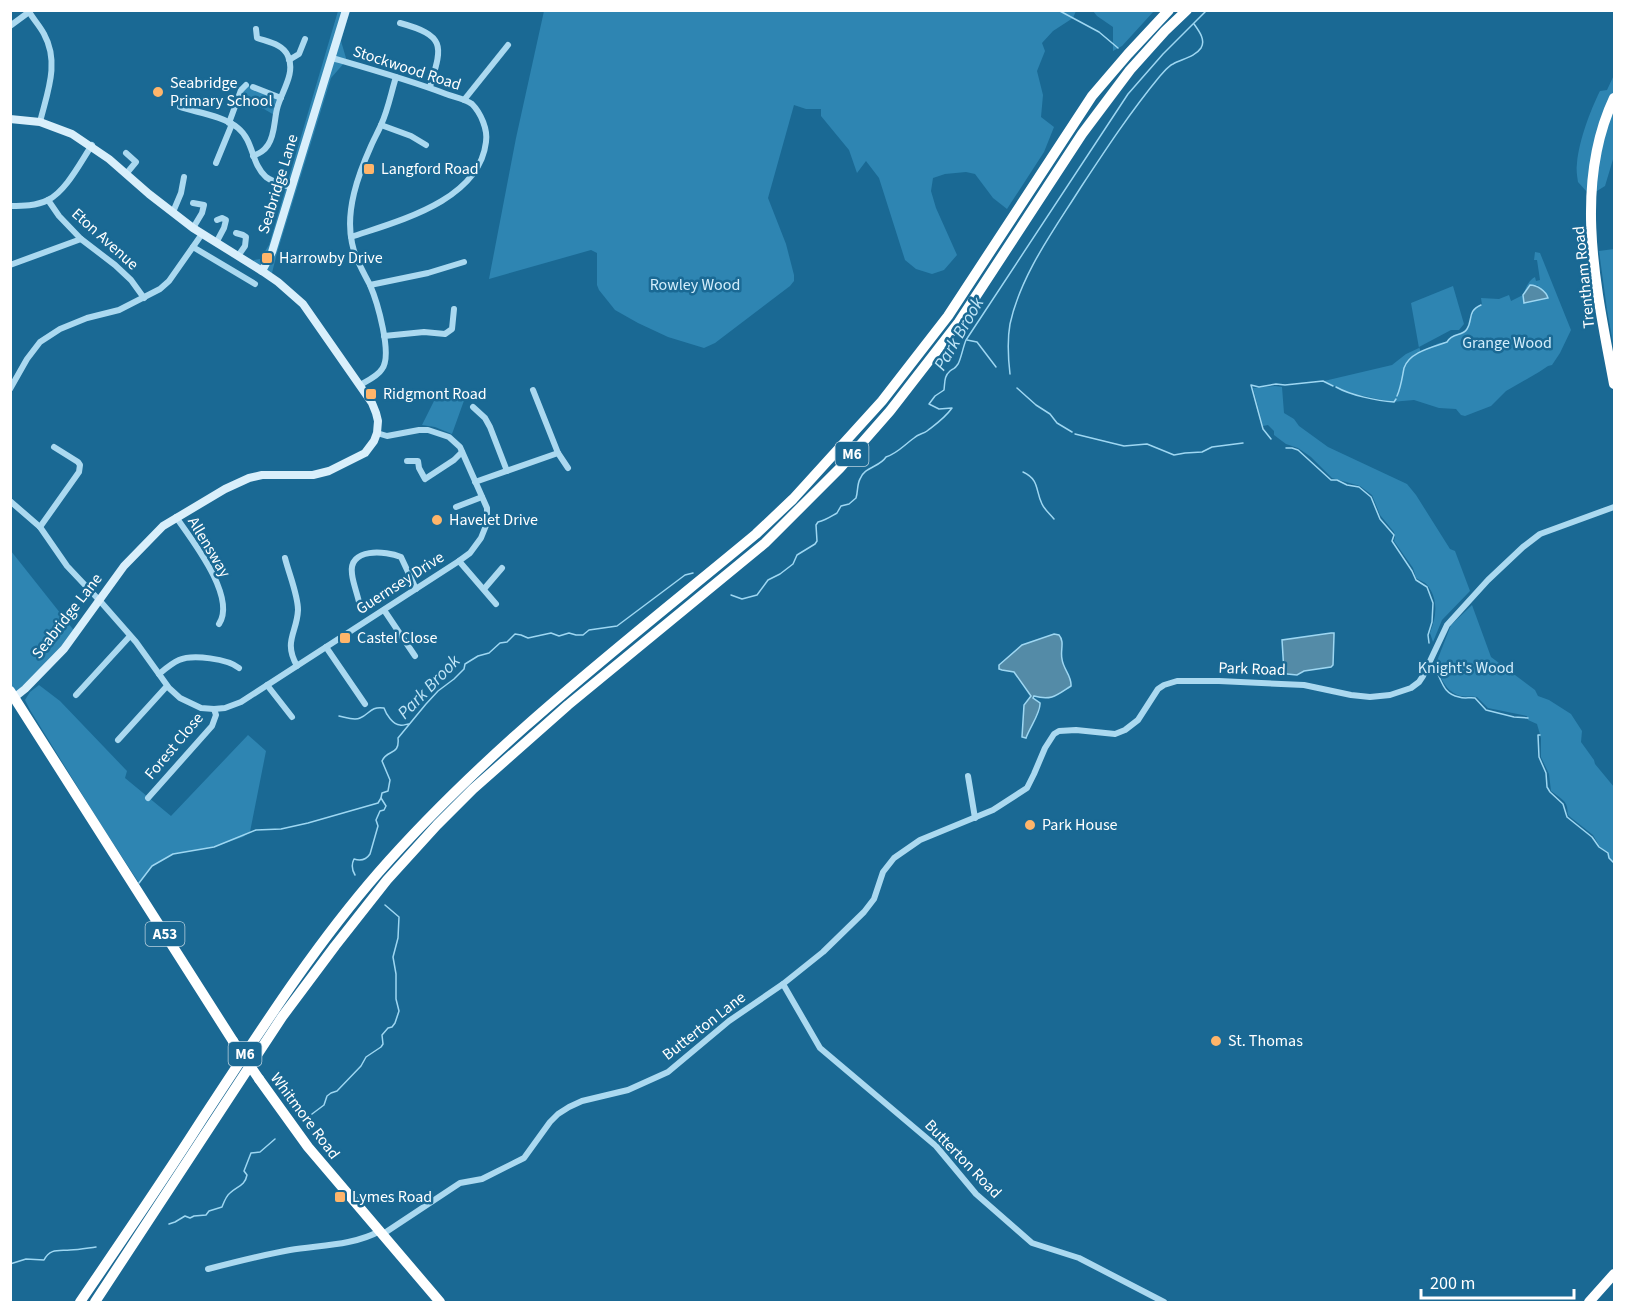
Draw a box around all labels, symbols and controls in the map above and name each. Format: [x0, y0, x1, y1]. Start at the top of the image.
street label: Stockwood Road [350, 40, 464, 96]
place label: Seabridge Primary School [170, 72, 272, 112]
marker: Seabridge Primary School [151, 85, 165, 99]
street label: Seabridge Lane [252, 131, 304, 236]
place label: Langford Road [381, 158, 479, 180]
marker: Langford Road [362, 162, 376, 176]
street label: Eton Avenue [67, 203, 143, 275]
street label: Trentham Road [1568, 225, 1600, 329]
place label: Harrowby Drive [279, 247, 383, 269]
marker: Harrowby Drive [260, 251, 274, 265]
park label: Rowley Wood [650, 274, 740, 296]
water label: Park Brook [928, 292, 990, 375]
park label: Grange Wood [1462, 332, 1552, 354]
place label: Ridgmont Road [383, 383, 487, 405]
marker: Ridgmont Road [364, 387, 378, 401]
road number: M6 [836, 442, 868, 466]
place label: Havelet Drive [449, 509, 538, 531]
street label: Allensway [182, 513, 236, 582]
marker: Havelet Drive [430, 513, 444, 527]
street label: Guernsey Drive [352, 546, 448, 620]
street label: Seabridge Lane [27, 569, 107, 663]
place label: Castel Close [357, 627, 438, 649]
marker: Castel Close [338, 631, 352, 645]
water label: Park Brook [392, 649, 466, 725]
street label: Park Road [1218, 657, 1286, 681]
park label: Knight's Wood [1418, 657, 1514, 679]
street label: Forest Close [139, 708, 209, 784]
place label: Park House [1042, 814, 1118, 836]
marker: Park House [1023, 818, 1037, 832]
road number: A53 [146, 922, 184, 946]
street label: Butterton Lane [658, 986, 750, 1066]
place label: St. Thomas [1228, 1030, 1303, 1052]
marker: St. Thomas [1209, 1034, 1223, 1048]
road number: M6 [228, 1042, 262, 1066]
street label: Whitmore Road [265, 1068, 345, 1164]
street label: Butterton Road [920, 1115, 1006, 1203]
place label: Lymes Road [352, 1186, 432, 1208]
marker: Lymes Road [333, 1190, 347, 1204]
scale bar [1421, 1262, 1574, 1300]
text: 200 m [1430, 1271, 1475, 1296]

